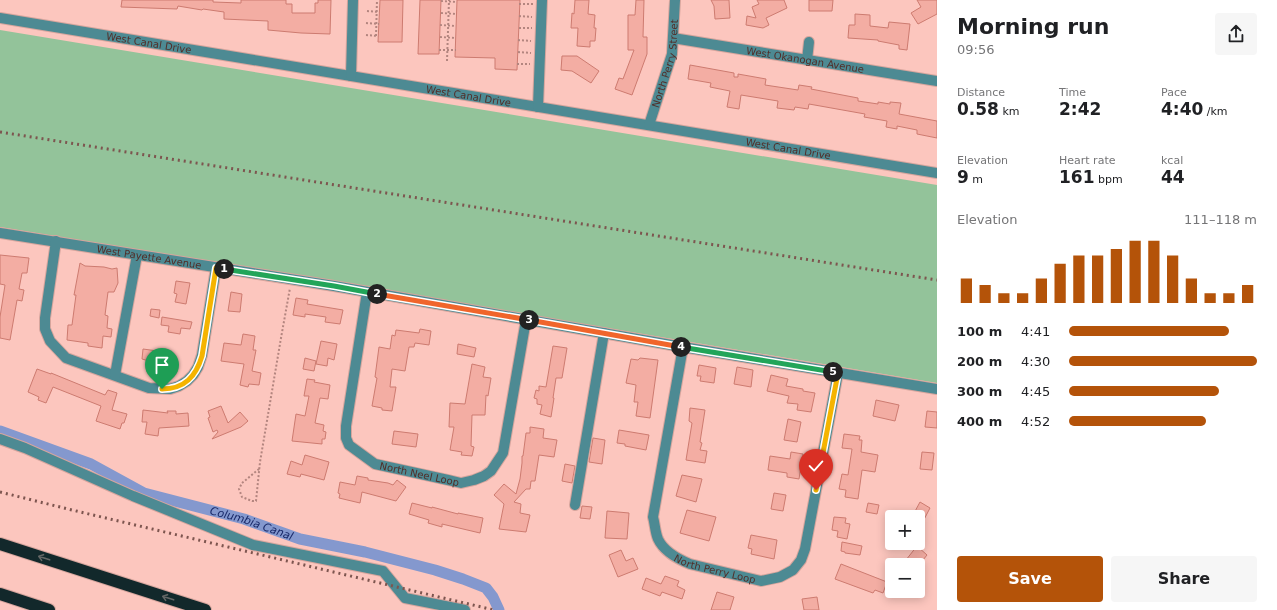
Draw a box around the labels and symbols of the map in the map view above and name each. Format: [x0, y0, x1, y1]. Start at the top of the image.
street label: North Perry Street [650, 19, 679, 109]
street label: West Canal Drive [106, 30, 192, 55]
street label: West Okanogan Avenue [746, 45, 865, 75]
street label: West Canal Drive [425, 83, 512, 108]
street label: West Canal Drive [745, 136, 832, 161]
street label: West Payette Avenue [96, 243, 202, 270]
pin: 1 [214, 259, 234, 279]
pin: 2 [367, 284, 387, 304]
pin: 3 [519, 310, 539, 330]
pin: 4 [671, 337, 691, 357]
pin [145, 348, 179, 389]
pin: 5 [823, 362, 843, 382]
pin [799, 449, 833, 490]
street label: North Neel Loop [379, 460, 460, 488]
water label: Columbia Canal [209, 504, 295, 543]
street label: North Perry Loop [672, 552, 757, 585]
one-way arrow [38, 554, 51, 561]
one-way arrow [161, 594, 174, 601]

